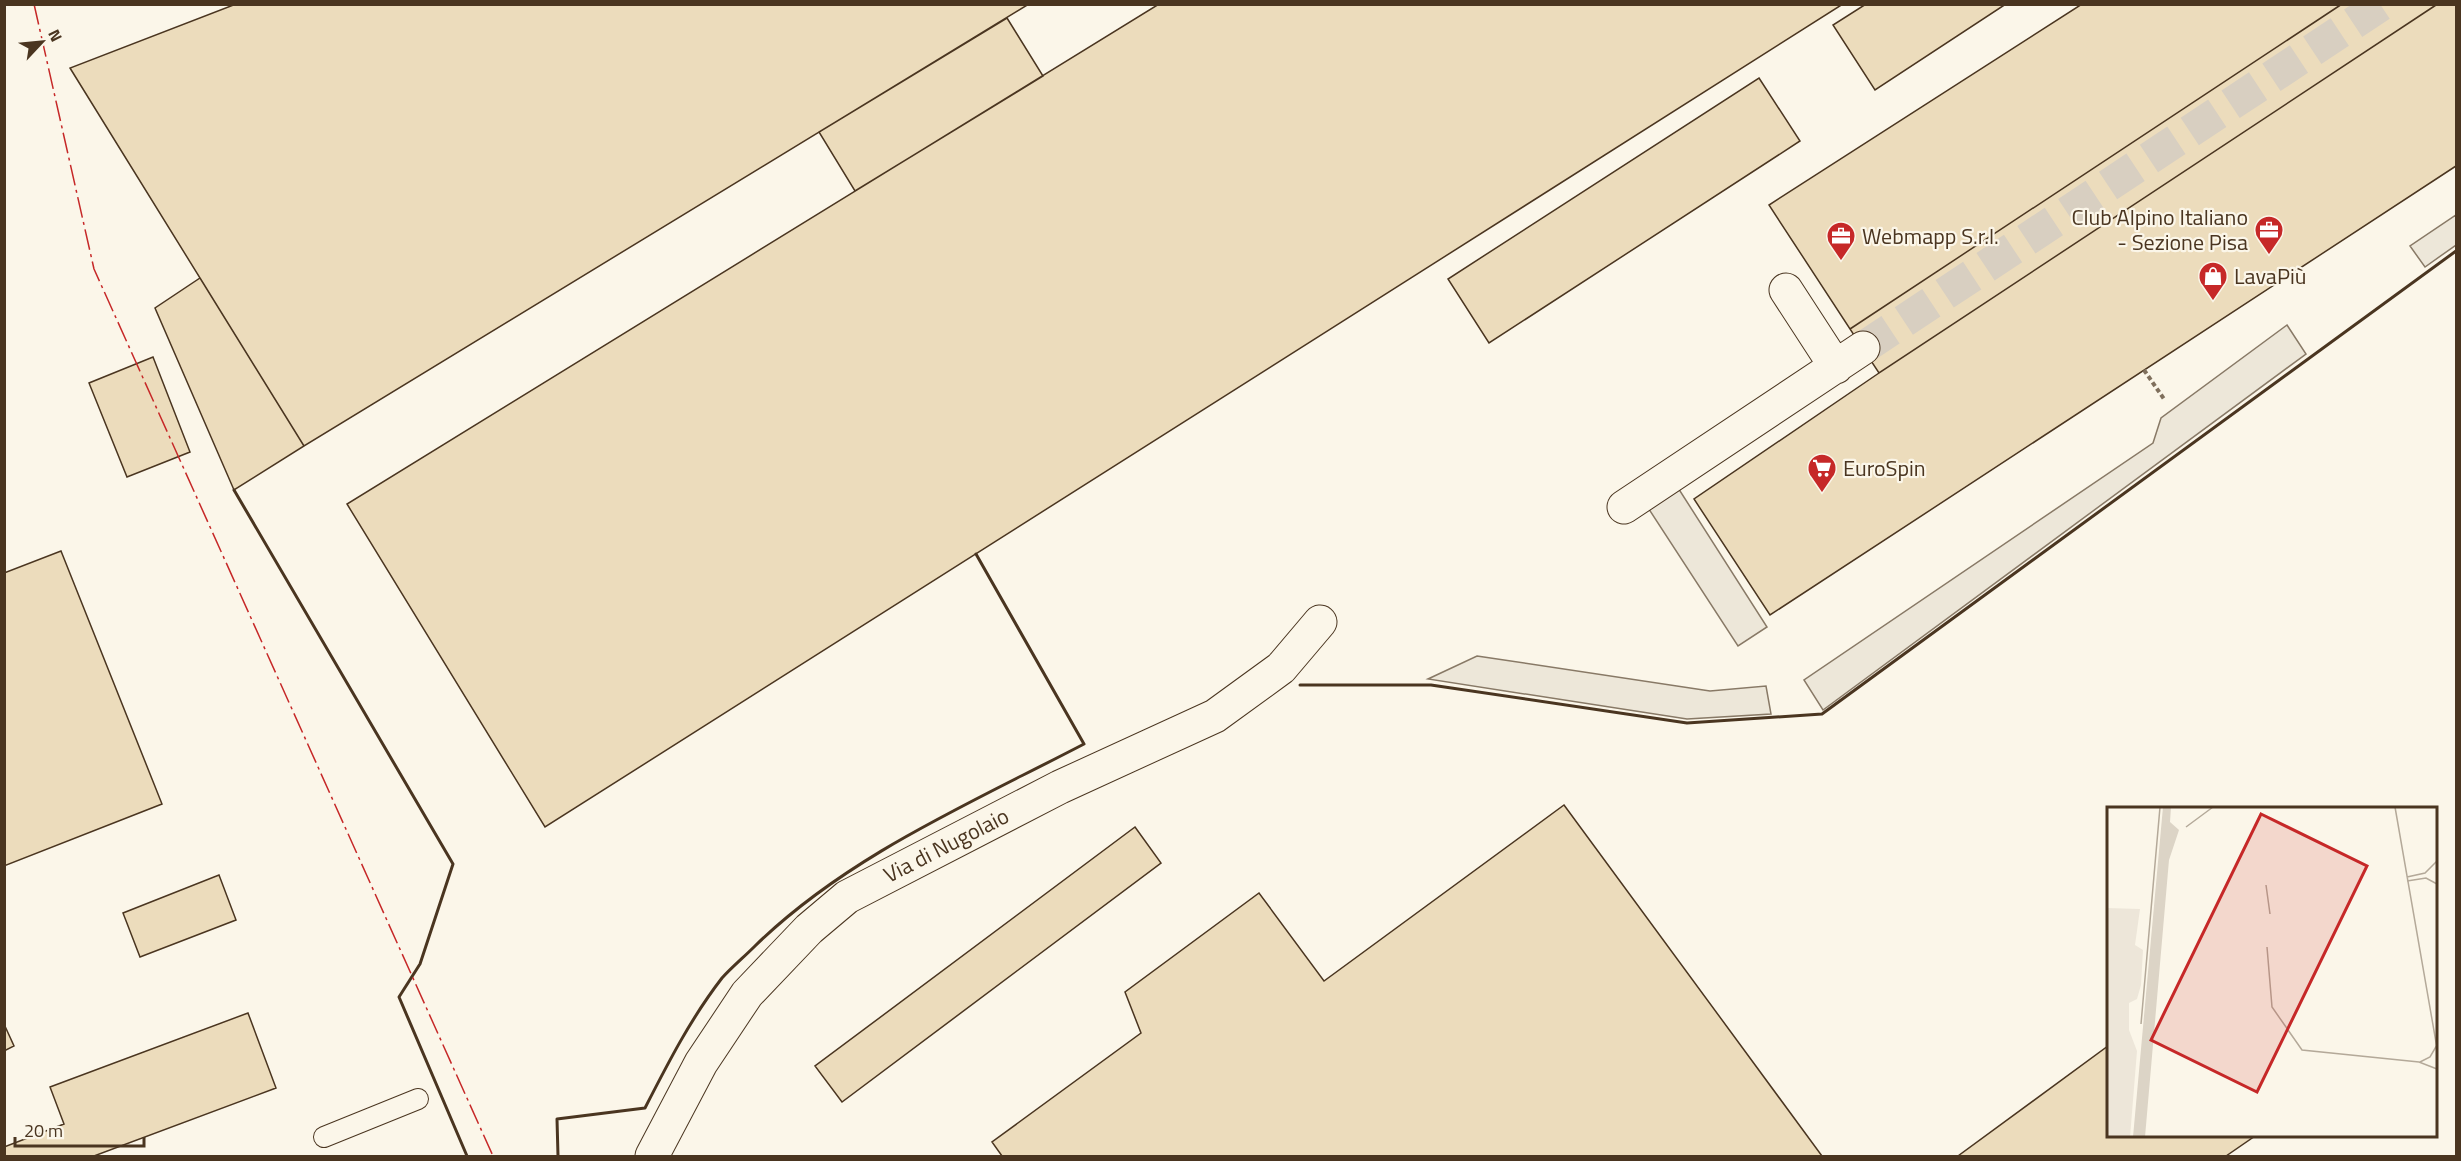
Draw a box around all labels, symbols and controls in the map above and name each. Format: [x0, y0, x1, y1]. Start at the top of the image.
north arrow [12, 12, 72, 72]
text: N [42, 25, 69, 46]
place label: Club Alpino Italiano - Sezione Pisa [2071, 200, 2248, 259]
office icon: Club Alpino Italiano - Sezione Pisa [2253, 214, 2285, 256]
place label: Webmapp S.r.l. [1862, 219, 1999, 253]
office icon: Webmapp S.r.l. [1825, 220, 1857, 262]
place label: LavaPiù [2234, 259, 2306, 293]
shop icon: LavaPiù [2197, 260, 2229, 302]
place label: EuroSpin [1843, 451, 1926, 485]
supermarket icon: EuroSpin [1806, 452, 1838, 494]
street label: Via di Nugolaio [877, 799, 1015, 891]
inset map [2107, 807, 2437, 1137]
scale bar [15, 1110, 144, 1148]
text: 20 m [24, 1117, 63, 1144]

